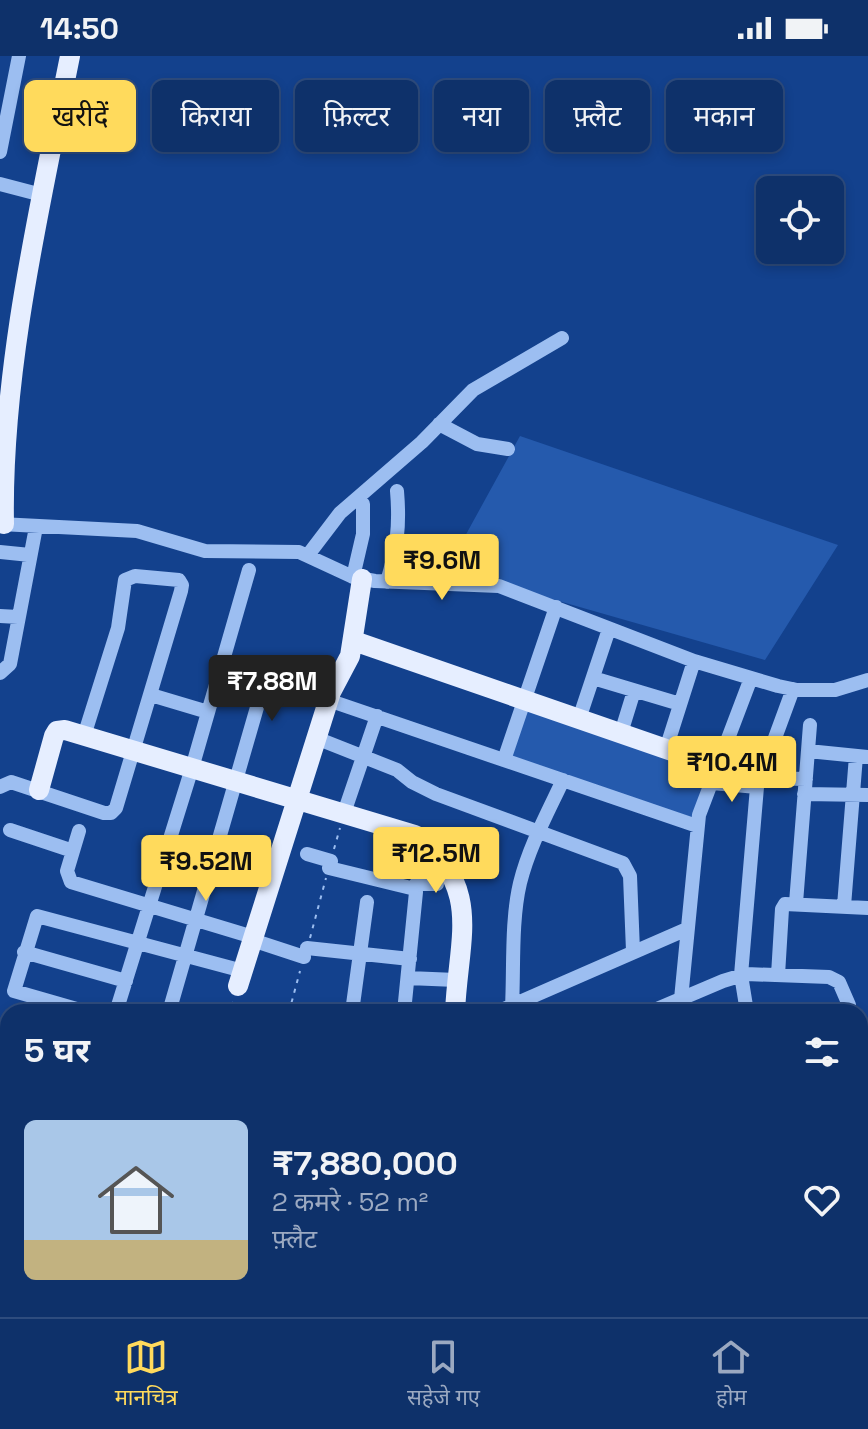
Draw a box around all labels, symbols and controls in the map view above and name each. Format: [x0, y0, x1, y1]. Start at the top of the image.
text: 14:50 [40, 9, 119, 48]
chip: खरीदें [24, 80, 136, 152]
chip: किराया [152, 80, 279, 152]
chip: फ़िल्टर [295, 80, 418, 152]
chip: नया [434, 80, 529, 152]
chip: फ़्लैट [545, 80, 650, 152]
chip: मकान [666, 80, 783, 152]
map controls [756, 176, 844, 264]
button: locate [756, 176, 844, 264]
pin: ₹9.6M [386, 534, 498, 602]
text: ₹9.6M [403, 543, 481, 577]
pin: ₹7.88M [207, 655, 337, 723]
text: ₹7.88M [227, 664, 317, 698]
pin: ₹10.4M [667, 736, 797, 804]
text: ₹10.4M [686, 745, 778, 779]
pin: ₹12.5M [371, 827, 501, 895]
pin: ₹9.52M [141, 835, 271, 903]
text: ₹12.5M [391, 836, 481, 870]
text: ₹9.52M [159, 844, 253, 878]
text: 5 घर [24, 1029, 90, 1072]
icon: filters [800, 1030, 844, 1074]
text: ₹7,880,000 [272, 1142, 458, 1185]
icon: home [88, 1152, 184, 1248]
icon: heart [800, 1178, 844, 1222]
text: 2 कमरे · 52 m² [272, 1185, 428, 1219]
text: फ़्लैट [272, 1222, 317, 1256]
tab: मानचित्र [115, 1335, 178, 1414]
tab: सहेजे गए [407, 1335, 480, 1414]
tab: होम [709, 1335, 753, 1414]

